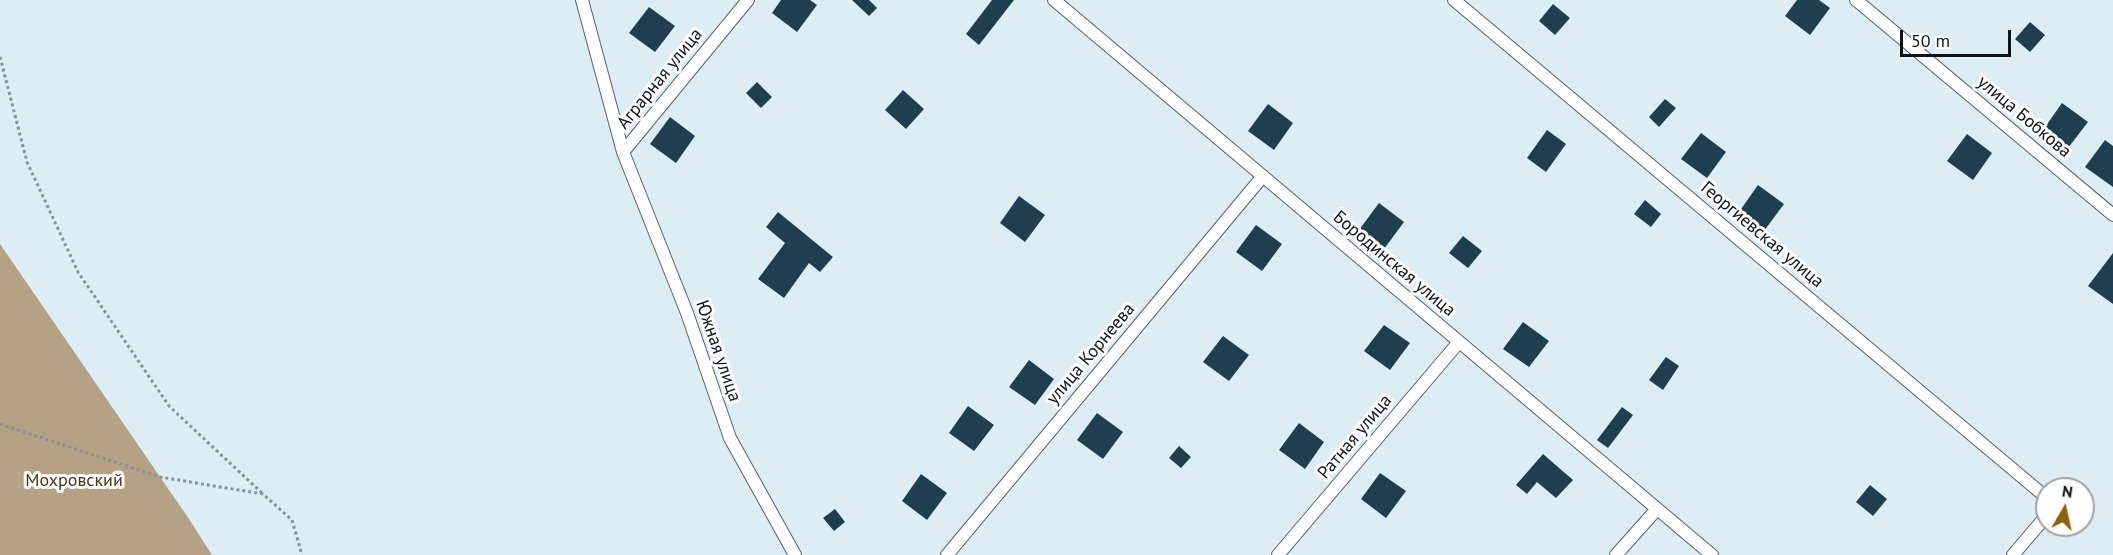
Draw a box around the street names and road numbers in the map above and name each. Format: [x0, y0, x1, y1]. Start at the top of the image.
street label: Аграрная улица [613, 24, 707, 134]
street label: улица Бобкова [1973, 72, 2075, 162]
street label: Георгиевская улица [1696, 177, 1828, 293]
street label: Бородинская улица [1328, 207, 1460, 321]
street label: Южная улица [691, 297, 745, 405]
street label: улица Корнеева [1042, 299, 1140, 409]
street label: Ратная улица [1314, 390, 1396, 484]

